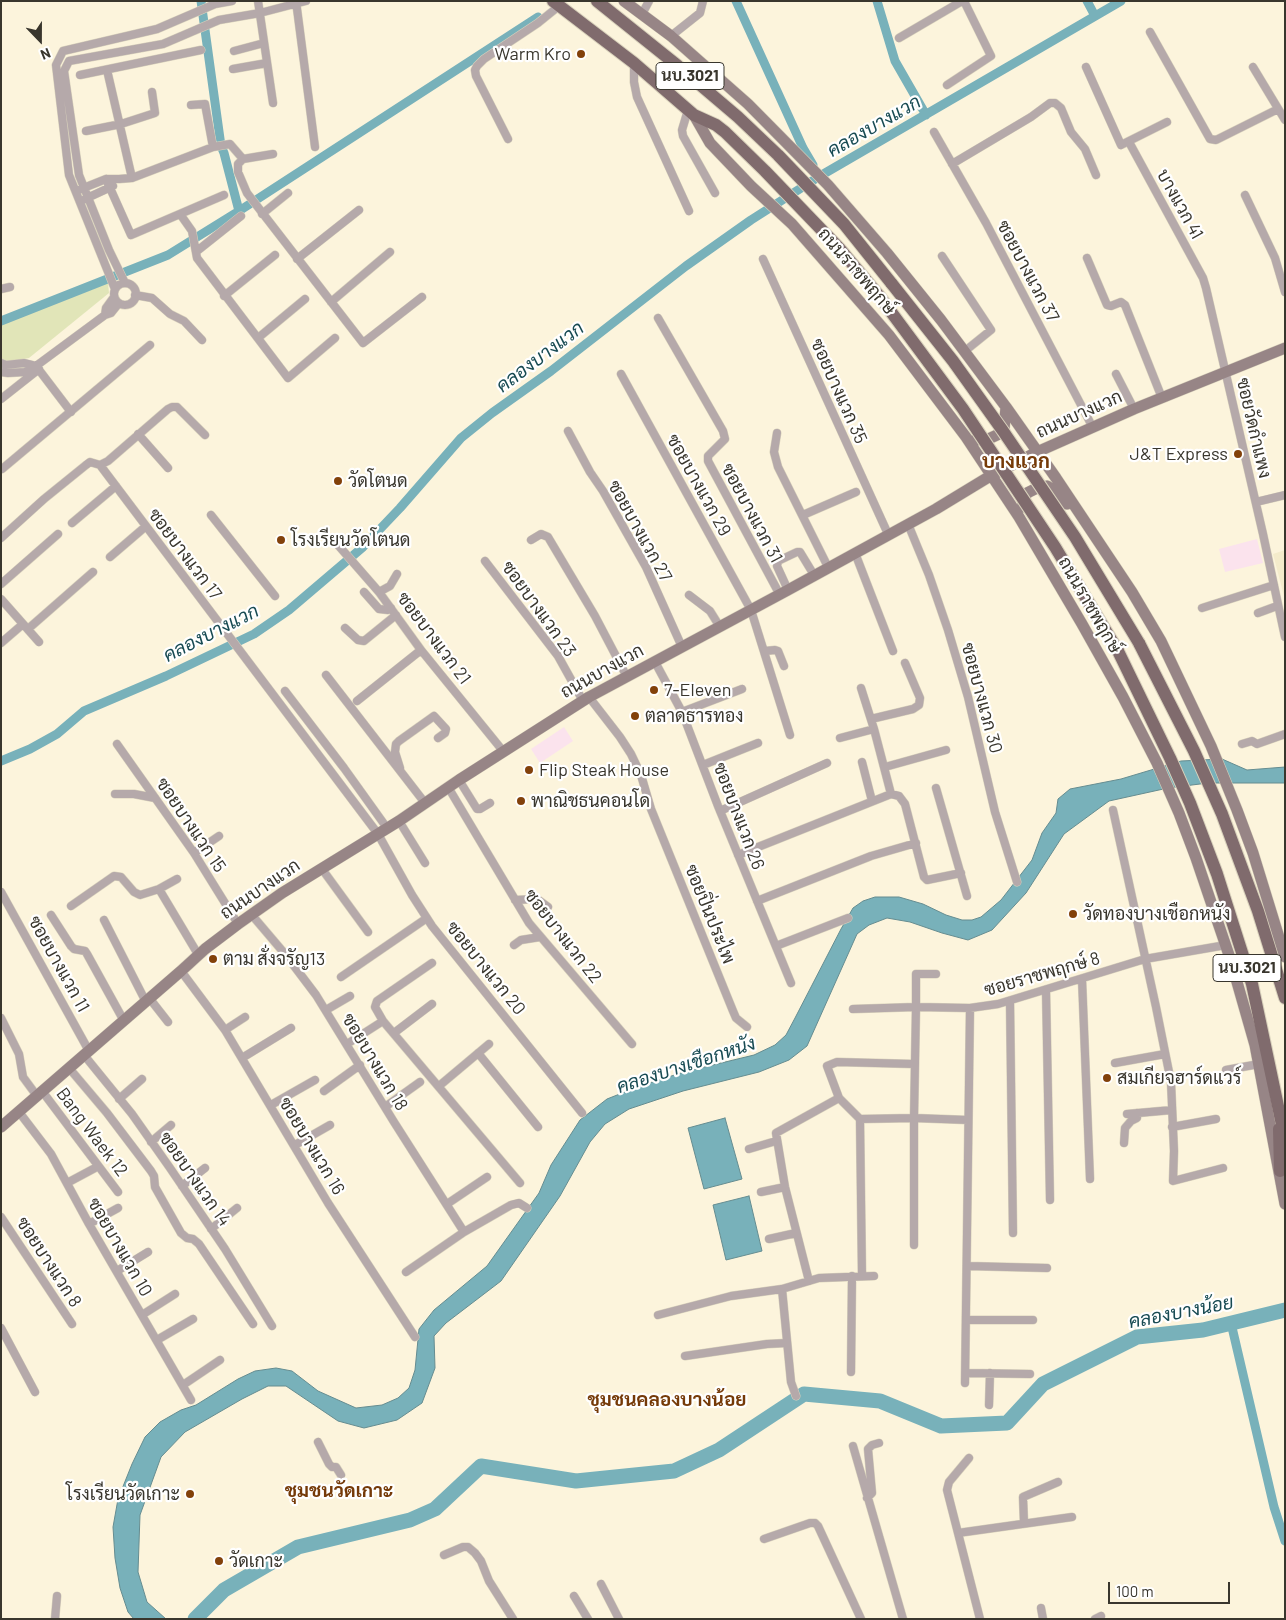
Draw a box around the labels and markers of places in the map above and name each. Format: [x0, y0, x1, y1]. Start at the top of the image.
place label: Warm Kro [495, 43, 571, 65]
marker: Warm Kro [575, 48, 587, 60]
place label: J&T Express [1130, 443, 1228, 465]
marker: J&T Express [1232, 448, 1244, 460]
place label: วัดโตนด [348, 470, 408, 492]
marker: วัดโตนด [332, 475, 344, 487]
place label: โรงเรียนวัดโตนด [291, 529, 411, 551]
marker: โรงเรียนวัดโตนด [275, 534, 287, 546]
place label: 7-Eleven [664, 679, 732, 701]
marker: 7-Eleven [648, 684, 660, 696]
place label: ตลาดธารทอง [645, 705, 744, 727]
marker: ตลาดธารทอง [629, 710, 641, 722]
place label: Flip Steak House [539, 759, 669, 781]
marker: Flip Steak House [523, 764, 535, 776]
place label: พาณิชธนคอนโด [531, 790, 650, 812]
marker: พาณิชธนคอนโด [515, 795, 527, 807]
place label: วัดทองบางเชือกหนัง [1083, 903, 1230, 925]
marker: วัดทองบางเชือกหนัง [1067, 908, 1079, 920]
place label: ตาม สั่งจรัญ13 [223, 948, 325, 970]
marker: ตาม สั่งจรัญ13 [207, 953, 219, 965]
place label: สมเกียจฮาร์ดแวร์ [1117, 1067, 1241, 1089]
marker: สมเกียจฮาร์ดแวร์ [1101, 1072, 1113, 1084]
place label: โรงเรียนวัดเกาะ [66, 1483, 180, 1505]
marker: โรงเรียนวัดเกาะ [184, 1488, 196, 1500]
place label: วัดเกาะ [229, 1550, 283, 1572]
marker: วัดเกาะ [213, 1555, 225, 1567]

